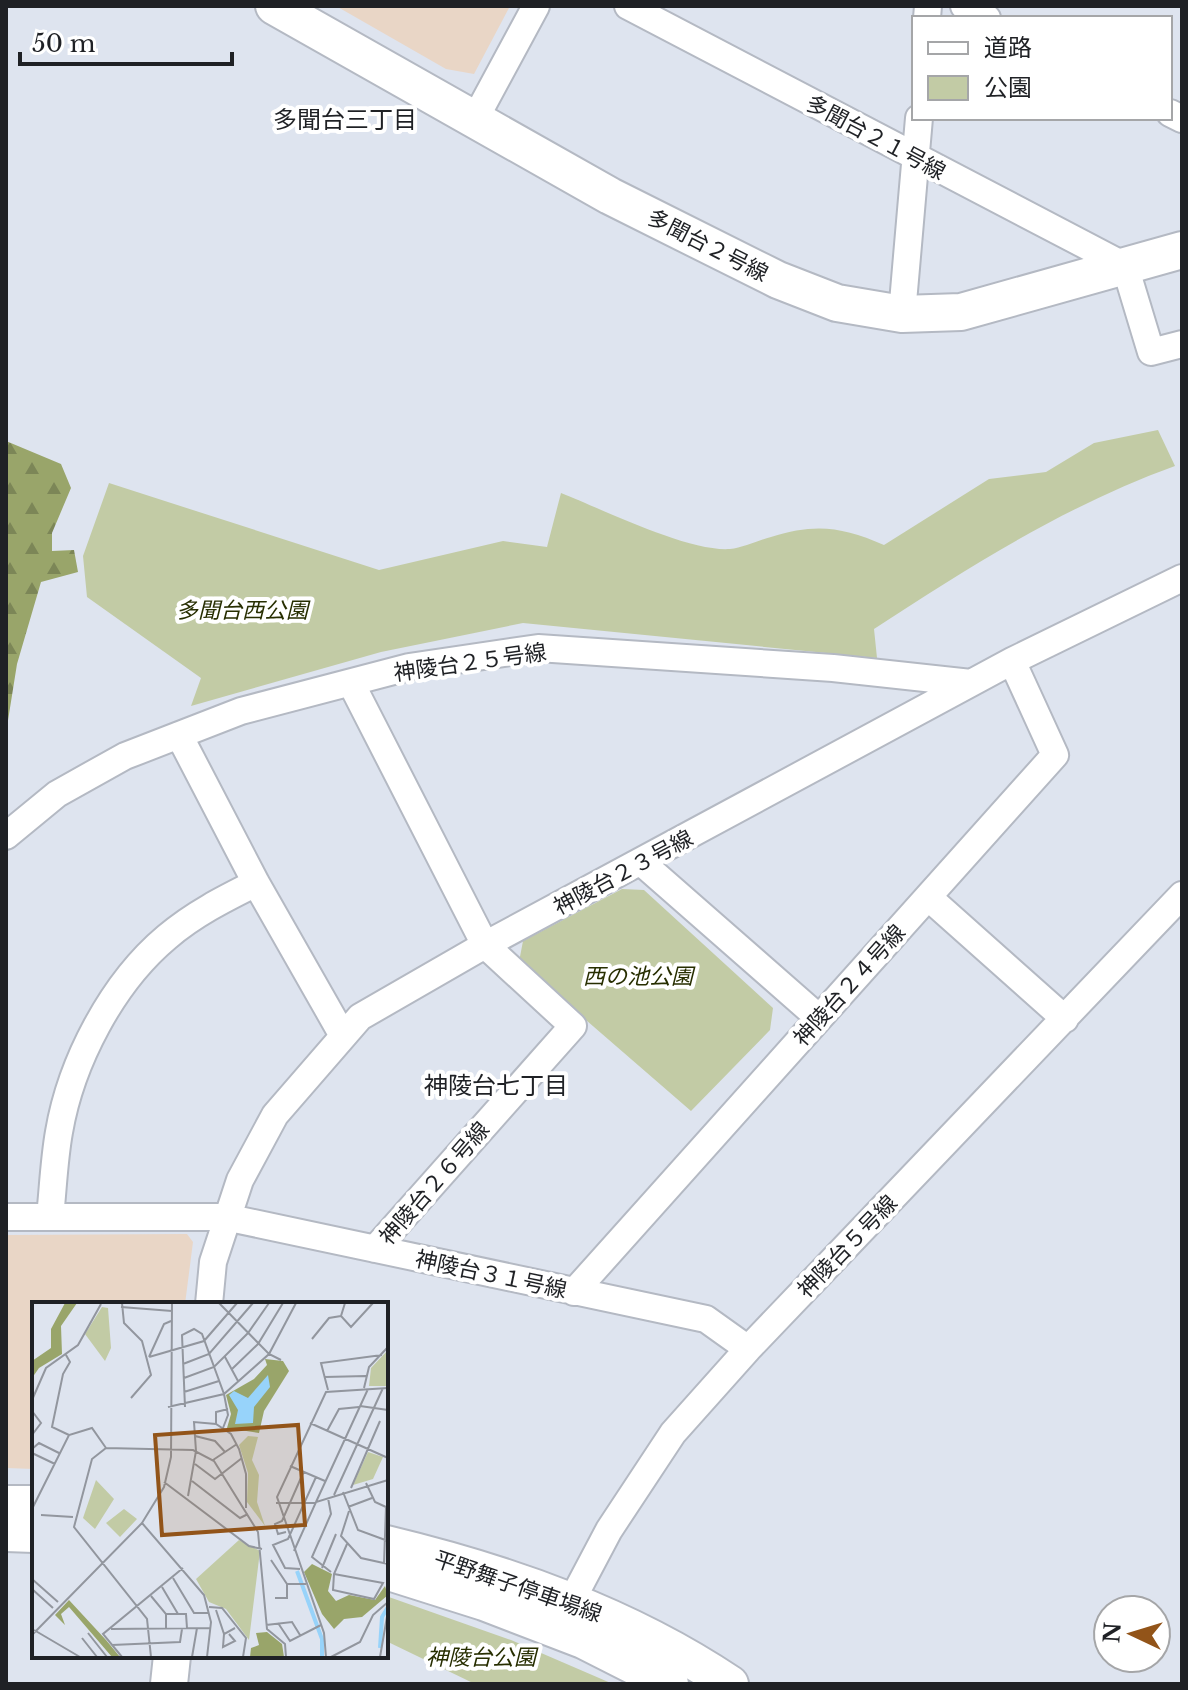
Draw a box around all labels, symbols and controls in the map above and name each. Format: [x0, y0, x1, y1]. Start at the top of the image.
scale bar [20, 16, 232, 66]
legend [912, 16, 1172, 120]
text: 50 m [32, 29, 96, 58]
text: 道路 [984, 33, 1032, 62]
text: 公園 [984, 73, 1032, 102]
street label: 多聞台２１号線 [801, 89, 950, 186]
district label: 多聞台三丁目 [273, 105, 417, 134]
street label: 多聞台２号線 [643, 203, 773, 287]
park label: 多聞台西公園 [176, 597, 311, 624]
street label: 神陵台２５号線 [392, 638, 548, 687]
street label: 神陵台２３号線 [549, 824, 698, 921]
street label: 神陵台２４号線 [788, 919, 911, 1052]
park label: 西の池公園 [583, 963, 696, 990]
district label: 神陵台七丁目 [424, 1071, 568, 1100]
street label: 神陵台２６号線 [374, 1116, 495, 1250]
street label: 神陵台５号線 [792, 1189, 903, 1303]
street label: 神陵台３１号線 [413, 1245, 569, 1304]
inset map [32, 1302, 388, 1658]
street label: 平野舞子停車場線 [430, 1545, 605, 1628]
north arrow [1092, 1594, 1172, 1674]
text: N [1098, 1621, 1127, 1644]
park label: 神陵台公園 [426, 1644, 539, 1671]

